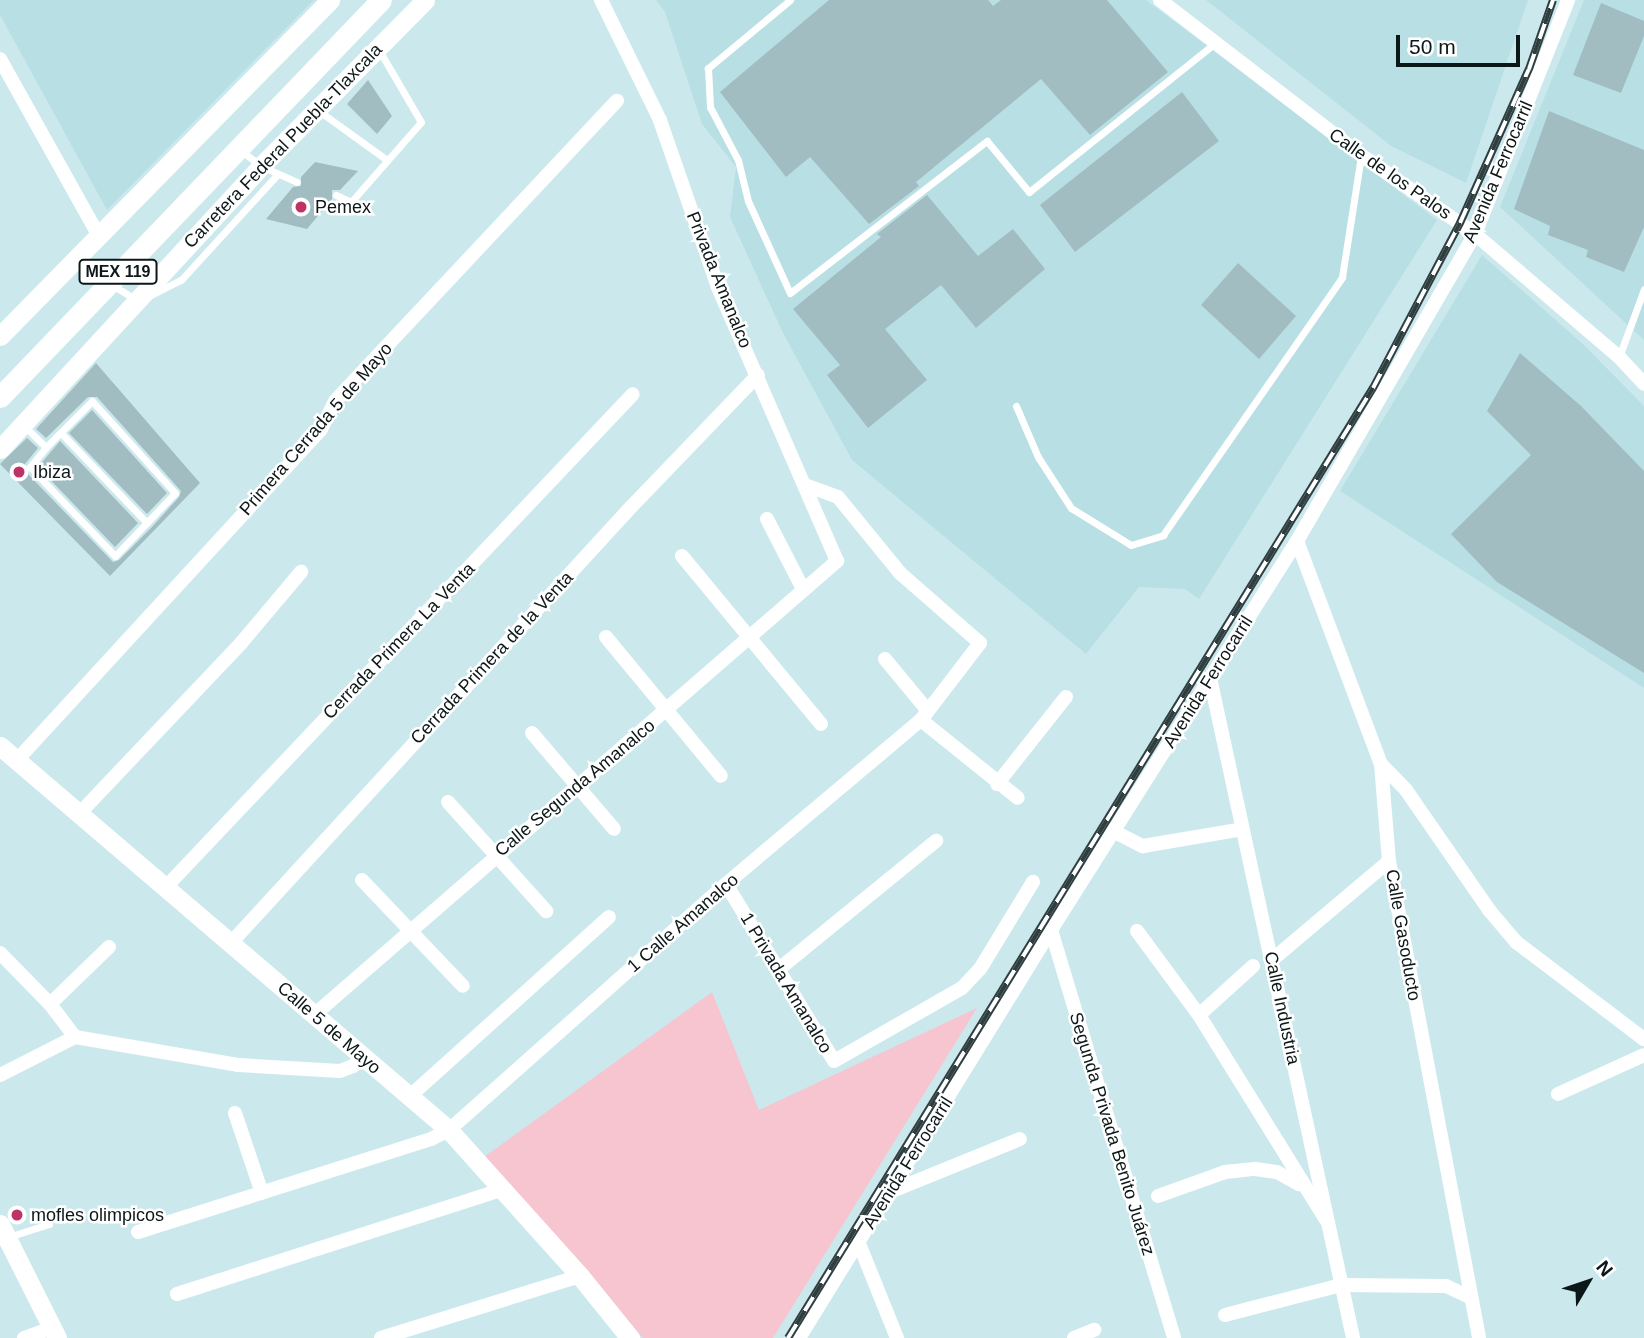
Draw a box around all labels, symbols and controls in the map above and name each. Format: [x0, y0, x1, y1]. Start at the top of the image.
scale bar [1399, 21, 1523, 65]
text: 50 m [1409, 35, 1456, 58]
street label: Carretera Federal Puebla-Tlaxcala [179, 39, 387, 253]
street label: Avenida Ferrocarril [1458, 98, 1538, 246]
street label: Calle de los Palos [1325, 124, 1455, 224]
place label: Pemex [315, 196, 371, 218]
marker: Pemex [293, 199, 309, 215]
street label: Privada Amanalco [682, 208, 756, 352]
road number: MEX 119 [78, 260, 158, 284]
street label: Primera Cerrada 5 de Mayo [235, 338, 397, 520]
place label: Ibiza [33, 461, 71, 483]
marker: Ibiza [11, 464, 27, 480]
street label: Cerrada Primera La Venta [319, 558, 479, 724]
street label: Cerrada Primera de la Venta [406, 567, 578, 749]
street label: Avenida Ferrocarril [1159, 612, 1257, 752]
street label: Calle Segunda Amanalco [490, 714, 660, 862]
street label: Calle Gasoducto [1381, 868, 1425, 1002]
street label: 1 Calle Amanalco [623, 869, 743, 977]
street label: 1 Privada Amanalco [735, 908, 837, 1058]
street label: Calle Industria [1259, 949, 1305, 1067]
street label: Calle 5 de Mayo [273, 977, 385, 1079]
street label: Segunda Privada Benito Juárez [1065, 1010, 1159, 1258]
street label: Avenida Ferrocarril [859, 1093, 957, 1233]
place label: mofles olimpicos [31, 1204, 164, 1226]
marker: mofles olimpicos [9, 1207, 25, 1223]
north arrow [1553, 1247, 1623, 1317]
text: N [1592, 1257, 1617, 1280]

